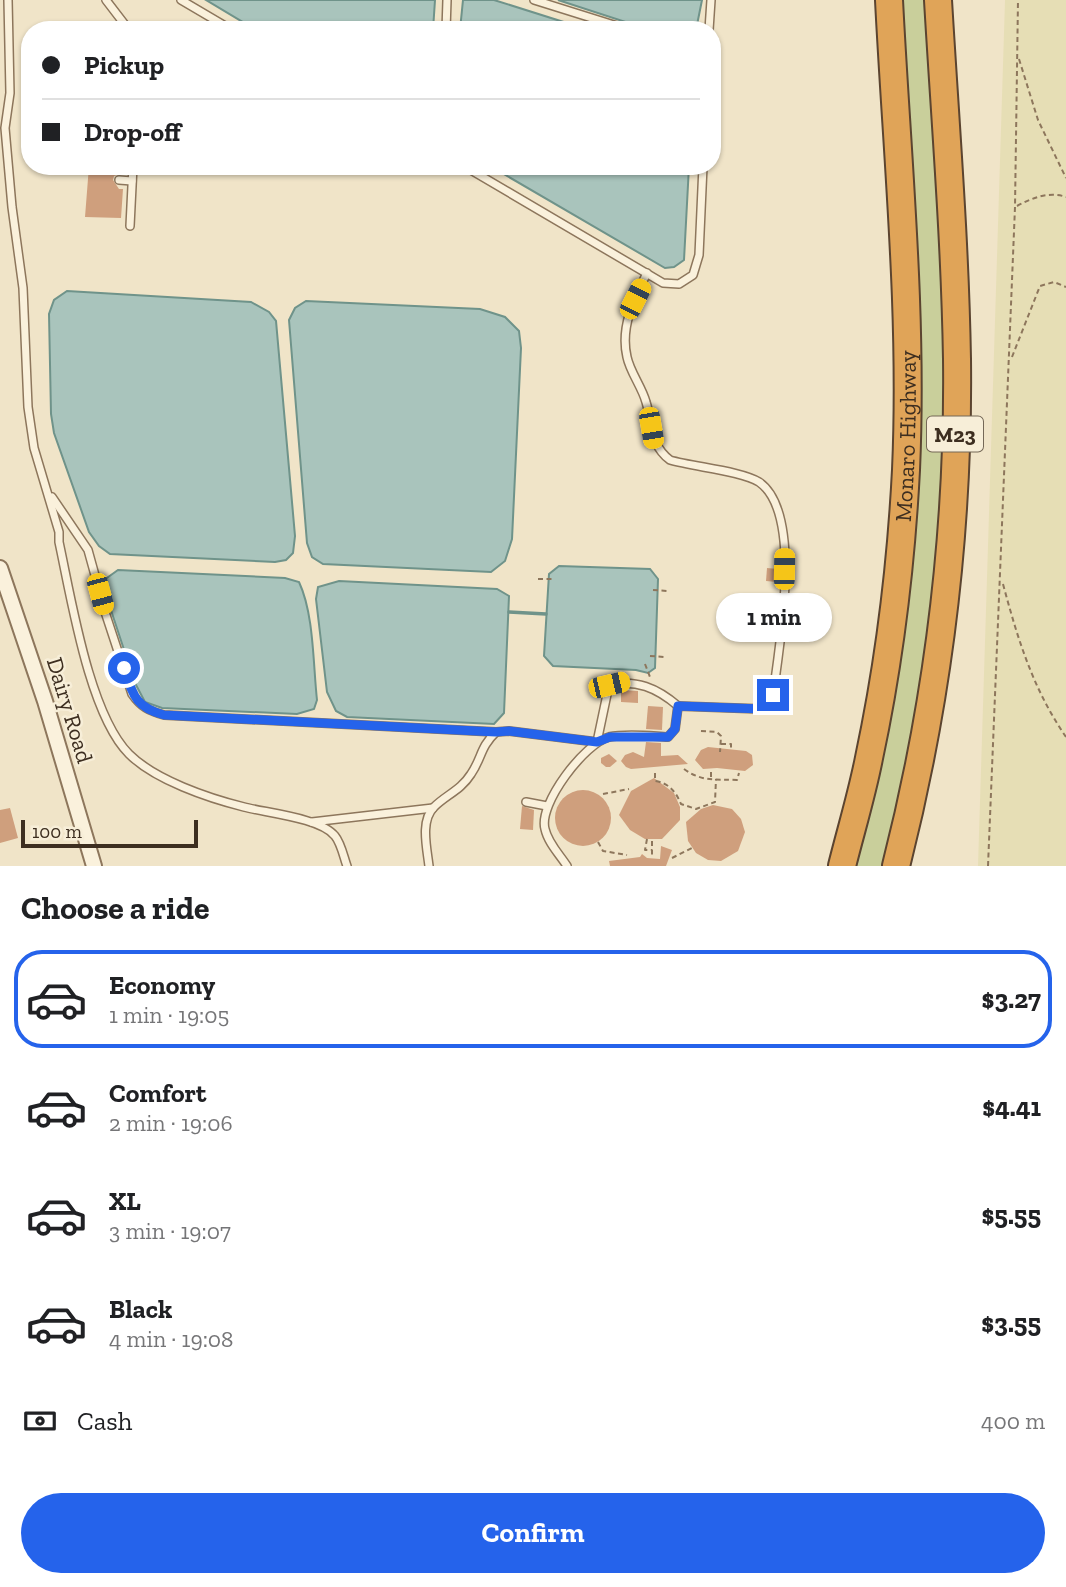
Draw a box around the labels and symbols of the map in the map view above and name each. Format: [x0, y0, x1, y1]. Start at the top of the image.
car [617, 276, 654, 322]
street label: Monaro Highway [889, 350, 922, 523]
car [638, 405, 665, 451]
road number: M23 [927, 416, 983, 452]
car [774, 548, 795, 590]
car [85, 571, 116, 617]
callout: 1 min [715, 594, 831, 642]
route start [108, 652, 140, 684]
street label: Dairy Road [41, 654, 99, 767]
car [587, 670, 632, 700]
route end [757, 679, 789, 711]
scale bar [21, 817, 198, 849]

